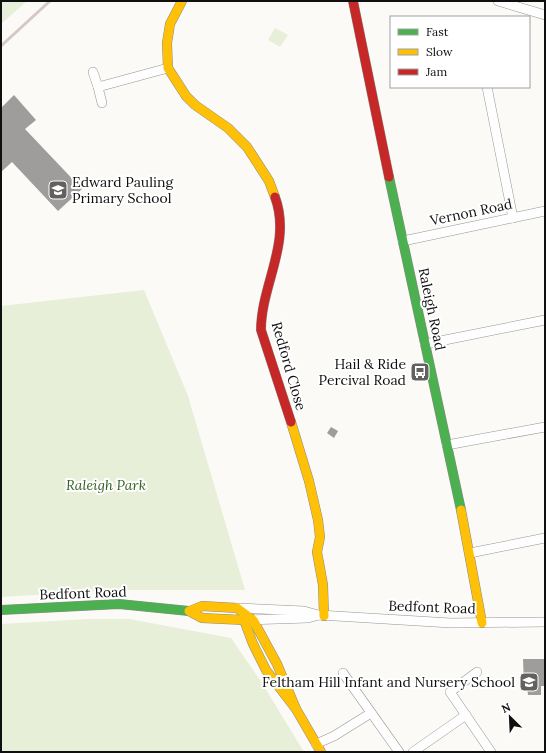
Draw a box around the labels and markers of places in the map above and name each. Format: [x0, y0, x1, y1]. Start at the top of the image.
place label: Edward Pauling Primary School [72, 173, 173, 207]
school or university icon: Edward Pauling Primary School [47, 179, 69, 201]
place label: Hail & Ride Percival Road [319, 355, 406, 389]
bus stop icon: Hail & Ride Percival Road [409, 361, 431, 383]
school or university icon: Feltham Hill Infant and Nursery School [518, 671, 540, 693]
place label: Feltham Hill Infant and Nursery School [262, 673, 515, 691]

